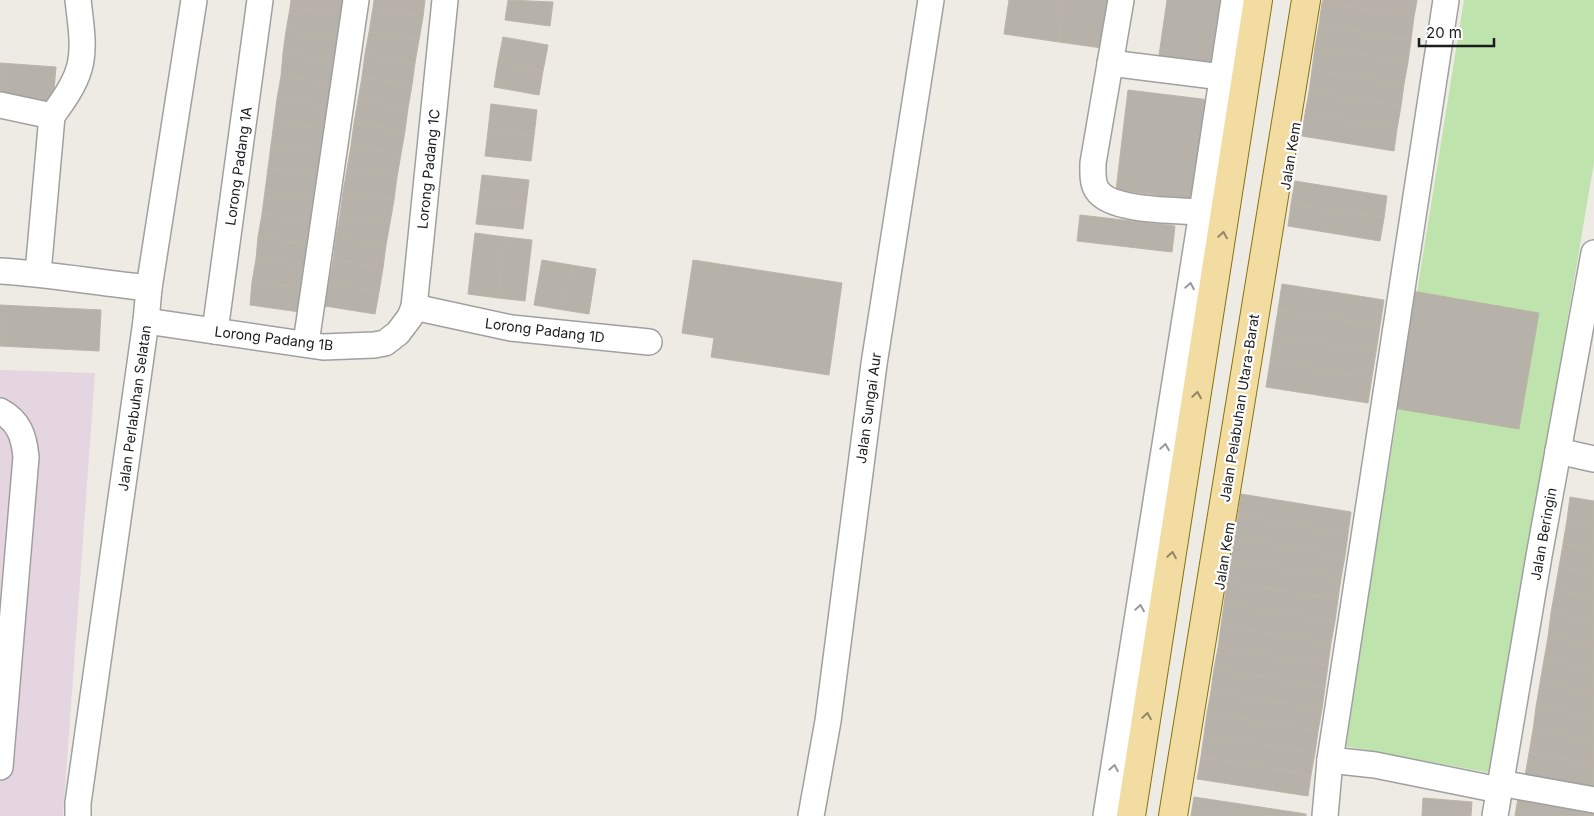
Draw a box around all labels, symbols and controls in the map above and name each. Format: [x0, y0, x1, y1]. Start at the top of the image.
scale bar [1419, 15, 1494, 47]
text: 20 m [1426, 23, 1462, 42]
street label: Lorong Padang 1A [221, 105, 255, 227]
street label: Lorong Padang 1C [413, 108, 443, 230]
street label: Jalan Kem [1276, 121, 1304, 191]
one-way arrow [1217, 230, 1228, 238]
one-way arrow [1184, 282, 1195, 290]
street label: Jalan Pelabuhan Utara-Barat [1216, 312, 1262, 503]
street label: Lorong Padang 1D [484, 314, 606, 346]
street label: Lorong Padang 1B [214, 322, 334, 354]
street label: Jalan Perlabuhan Selatan [114, 324, 154, 492]
street label: Jalan Sungai Aur [852, 351, 884, 465]
one-way arrow [1192, 391, 1202, 399]
one-way arrow [1159, 443, 1169, 451]
street label: Jalan Beringin [1526, 486, 1560, 582]
street label: Jalan Kem [1210, 521, 1238, 591]
one-way arrow [1166, 551, 1177, 559]
one-way arrow [1134, 603, 1144, 612]
one-way arrow [1141, 712, 1152, 720]
one-way arrow [1109, 764, 1119, 772]

